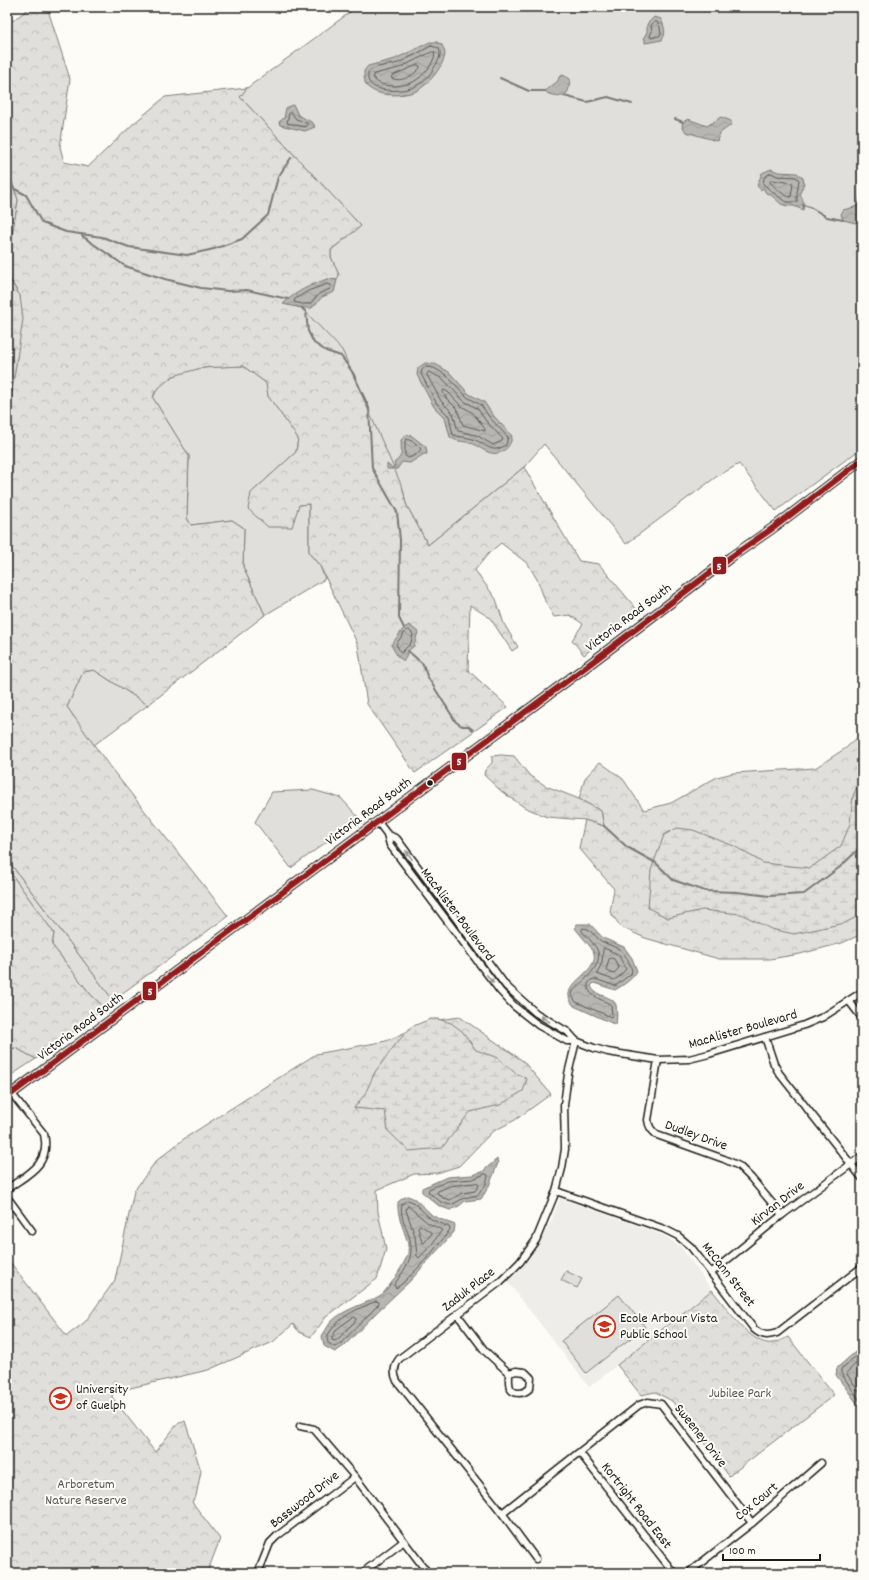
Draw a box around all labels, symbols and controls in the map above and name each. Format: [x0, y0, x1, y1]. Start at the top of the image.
line badge: 5 [712, 556, 727, 575]
text: 5 [716, 560, 722, 576]
street label: Victoria Road South [582, 579, 676, 657]
line badge: 5 [451, 752, 467, 771]
text: 5 [456, 755, 462, 771]
street label: Victoria Road South [322, 773, 416, 851]
unlabelled marker [425, 778, 435, 788]
one-way arrow [405, 849, 413, 860]
street label: MacAlister Boulevard [415, 864, 499, 966]
one-way arrow [486, 973, 495, 984]
line badge: 5 [142, 981, 157, 1001]
text: 5 [147, 985, 153, 1001]
street label: Victoria Road South [34, 988, 128, 1066]
street label: MacAlister Boulevard [686, 1005, 800, 1055]
one-way arrow [539, 1015, 550, 1022]
street label: Dudley Drive [662, 1115, 730, 1157]
street label: Kirvan Drive [747, 1177, 809, 1231]
street label: McCann Street [696, 1238, 760, 1312]
street label: Zaduk Place [438, 1263, 500, 1317]
place label: Ecole Arbour Vista Public School [620, 1309, 718, 1345]
school or university icon: Ecole Arbour Vista Public School [591, 1314, 617, 1340]
place label: University of Guelph [76, 1380, 129, 1416]
park label: Jubilee Park [709, 1384, 771, 1404]
school or university icon: University of Guelph [47, 1385, 73, 1411]
street label: Sweeney Drive [669, 1400, 731, 1472]
street label: Kortright Road East [596, 1458, 676, 1554]
street label: Basswood Drive [266, 1467, 344, 1533]
park label: Arboretum Nature Reserve [45, 1475, 127, 1511]
street label: Cox Court [731, 1478, 783, 1526]
scale bar [723, 1536, 820, 1562]
text: 100 m [729, 1543, 756, 1560]

